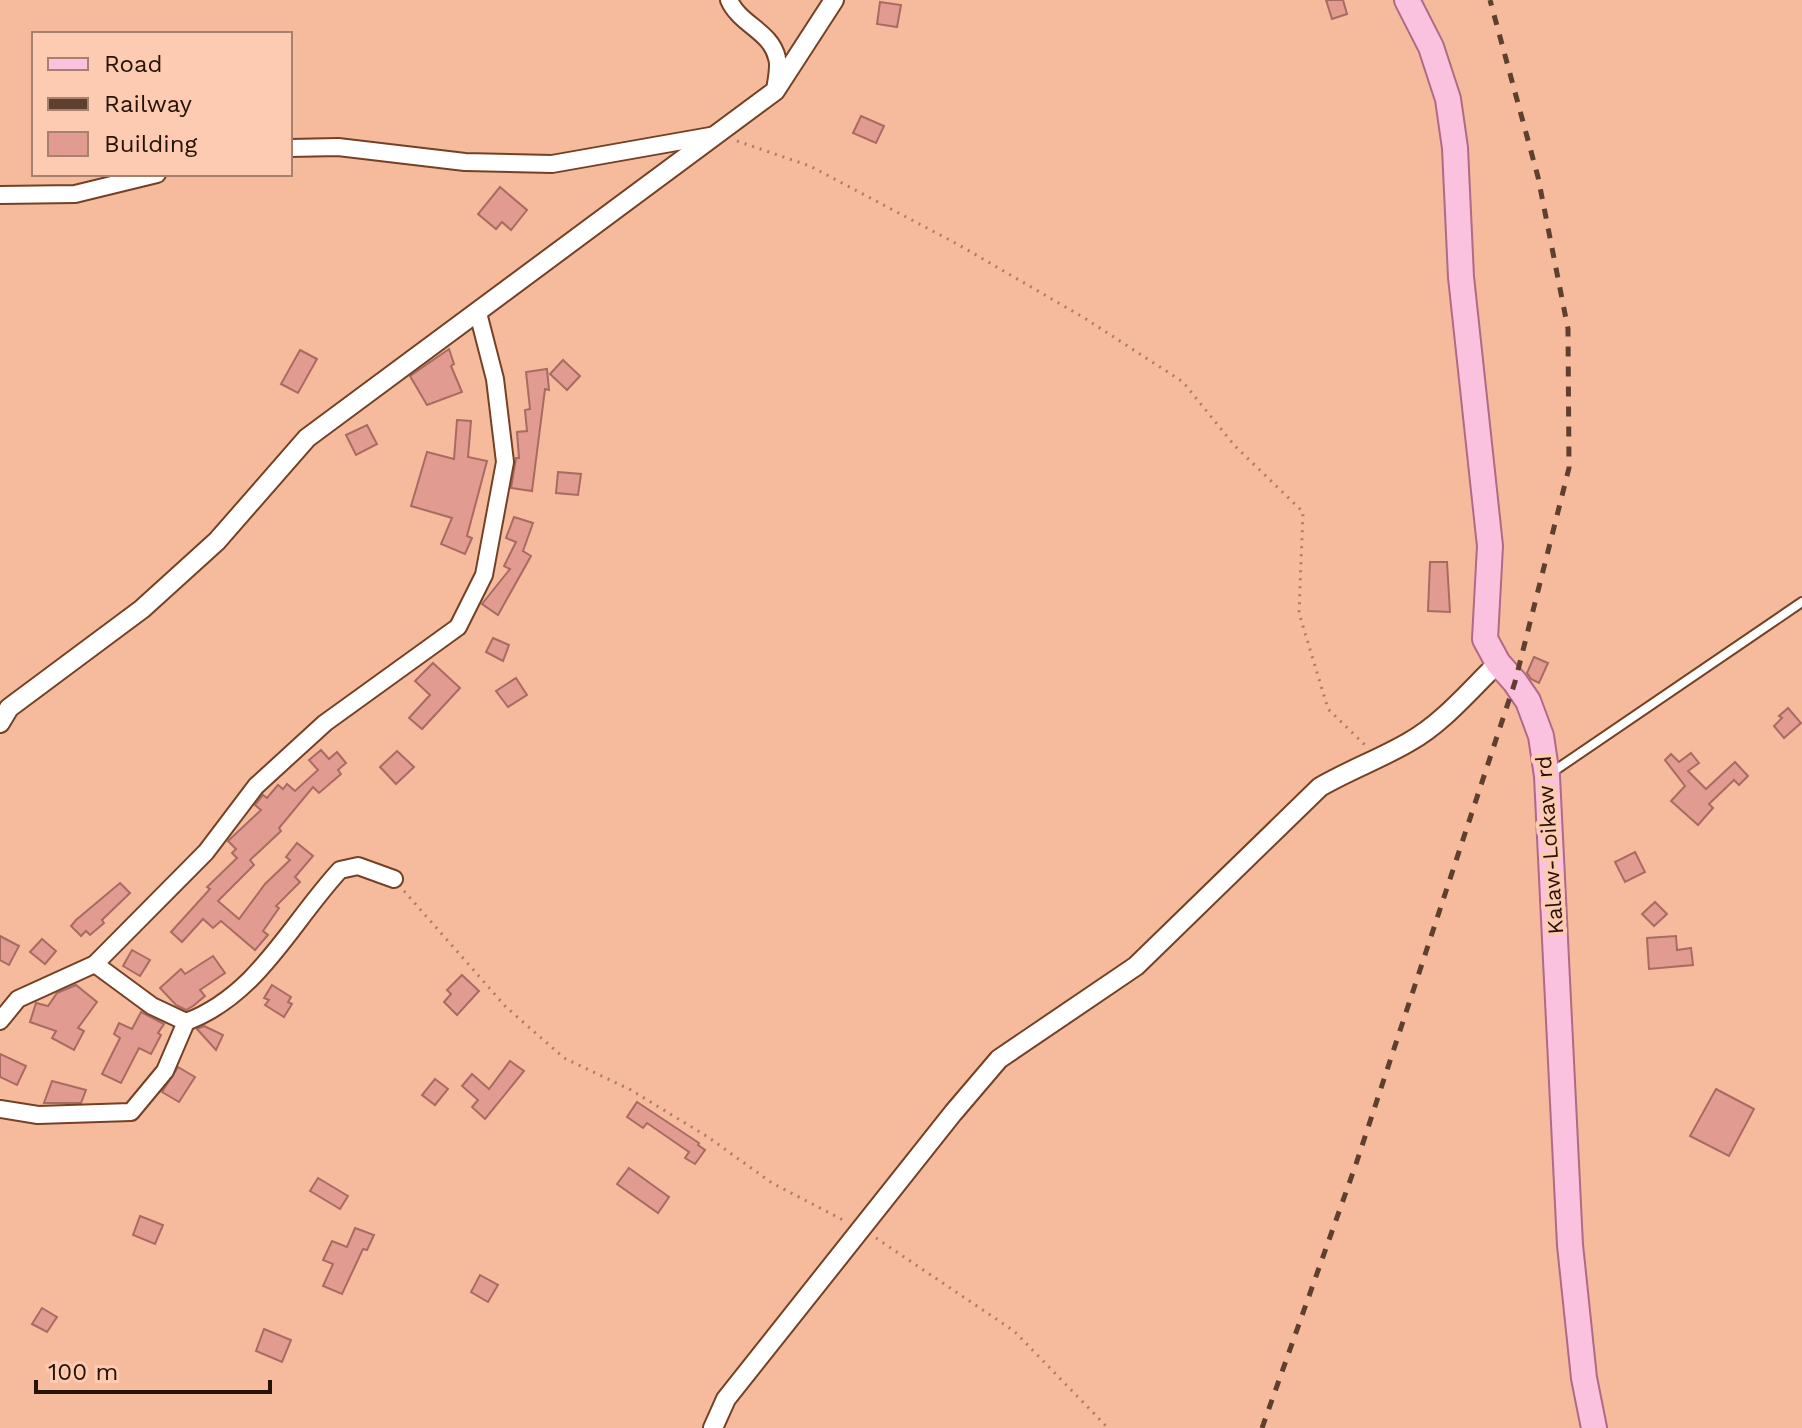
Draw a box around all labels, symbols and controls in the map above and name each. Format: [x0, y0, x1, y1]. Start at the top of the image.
legend [32, 32, 292, 176]
text: Road [104, 50, 163, 78]
text: Railway [104, 90, 193, 118]
text: Building [104, 130, 197, 158]
street label: Kalaw-Loikaw rd [1531, 755, 1568, 935]
scale bar [36, 1344, 270, 1394]
text: 100 m [48, 1358, 118, 1386]

